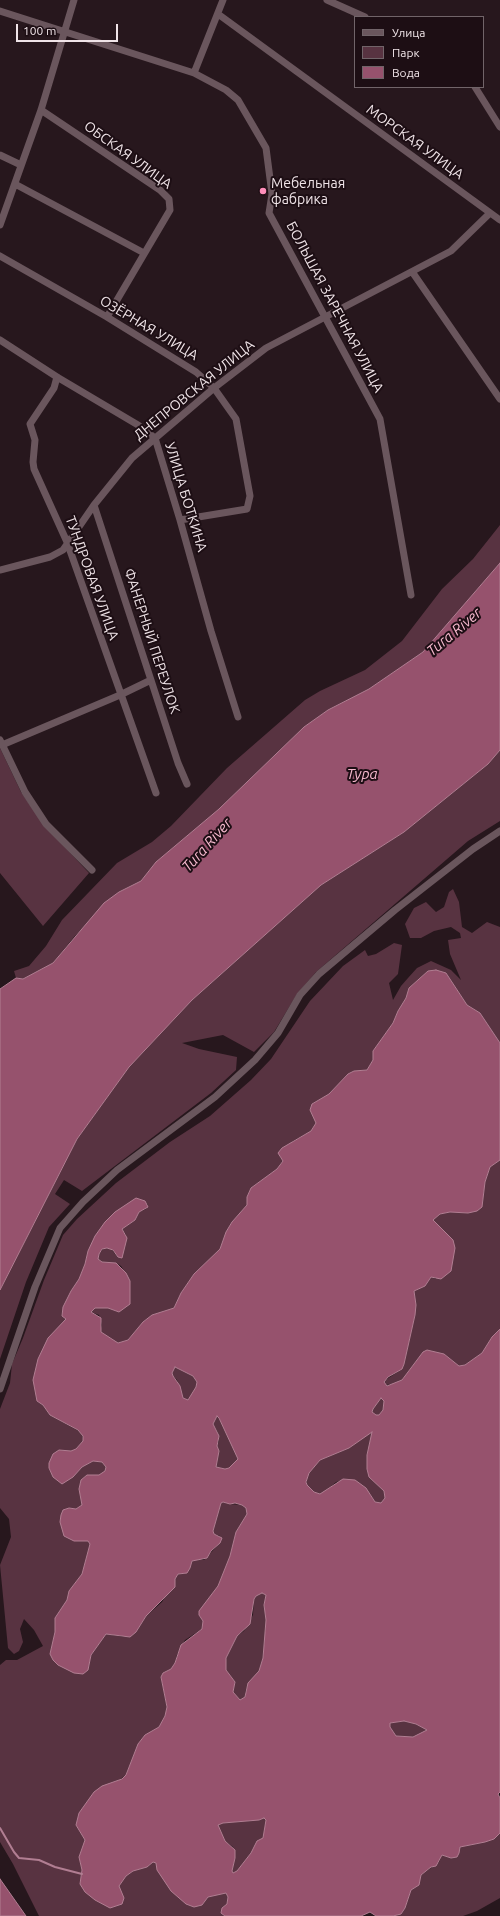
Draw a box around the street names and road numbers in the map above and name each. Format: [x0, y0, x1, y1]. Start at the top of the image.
street label: МОРСКАЯ УЛИЦА [363, 101, 467, 183]
street label: ОБСКАЯ УЛИЦА [81, 118, 175, 192]
street label: БОЛЬШАЯ ЗАРЕЧНАЯ УЛИЦА [283, 219, 387, 395]
street label: ОЗЁРНАЯ УЛИЦА [97, 292, 201, 364]
street label: ДНЕПРОВСКАЯ УЛИЦА [130, 336, 258, 444]
street label: УЛИЦА БОТКИНА [161, 440, 211, 554]
street label: ТУНДРОВАЯ УЛИЦА [62, 514, 122, 642]
street label: ФАНЕРНЫЙ ПЕРЕУЛОК [121, 566, 183, 716]

